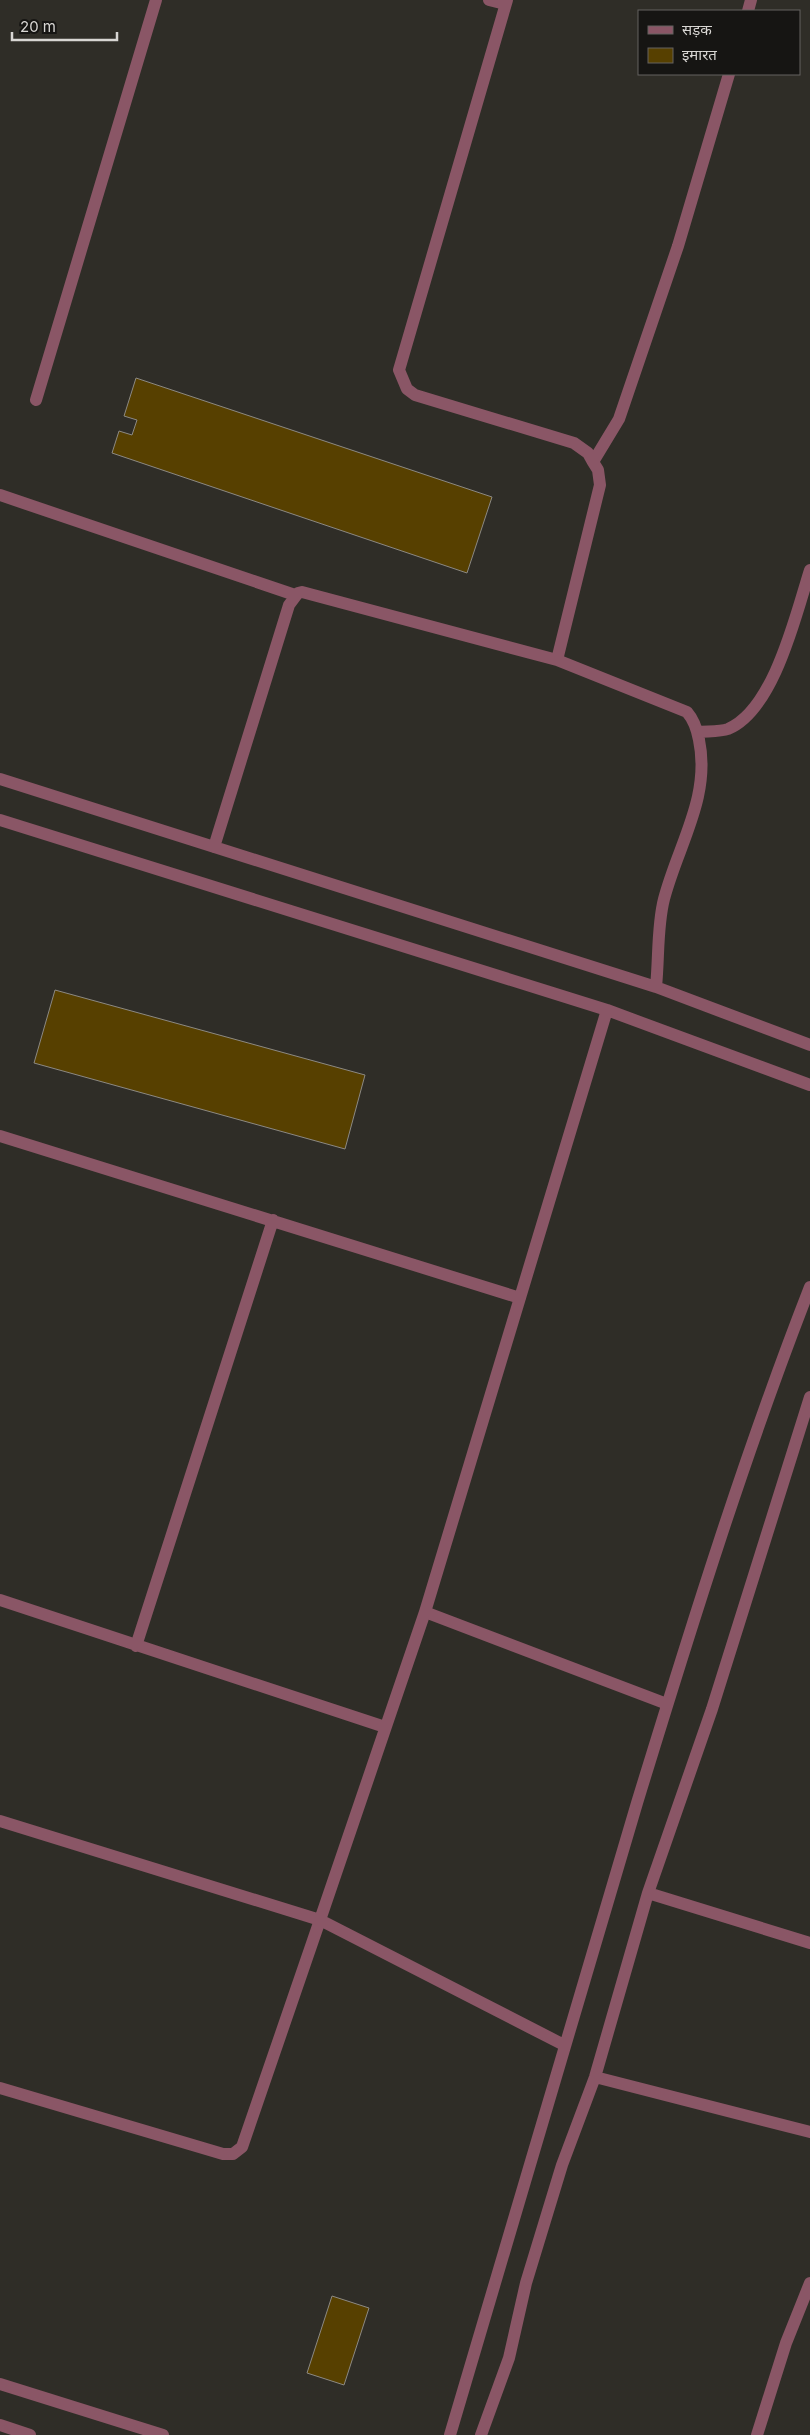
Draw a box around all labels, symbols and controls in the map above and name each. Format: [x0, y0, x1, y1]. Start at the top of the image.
scale bar [12, 10, 118, 42]
legend [638, 10, 800, 75]
text: 20 m [20, 17, 56, 36]
text: सड़क [682, 20, 712, 39]
text: इमारत [682, 45, 717, 64]

